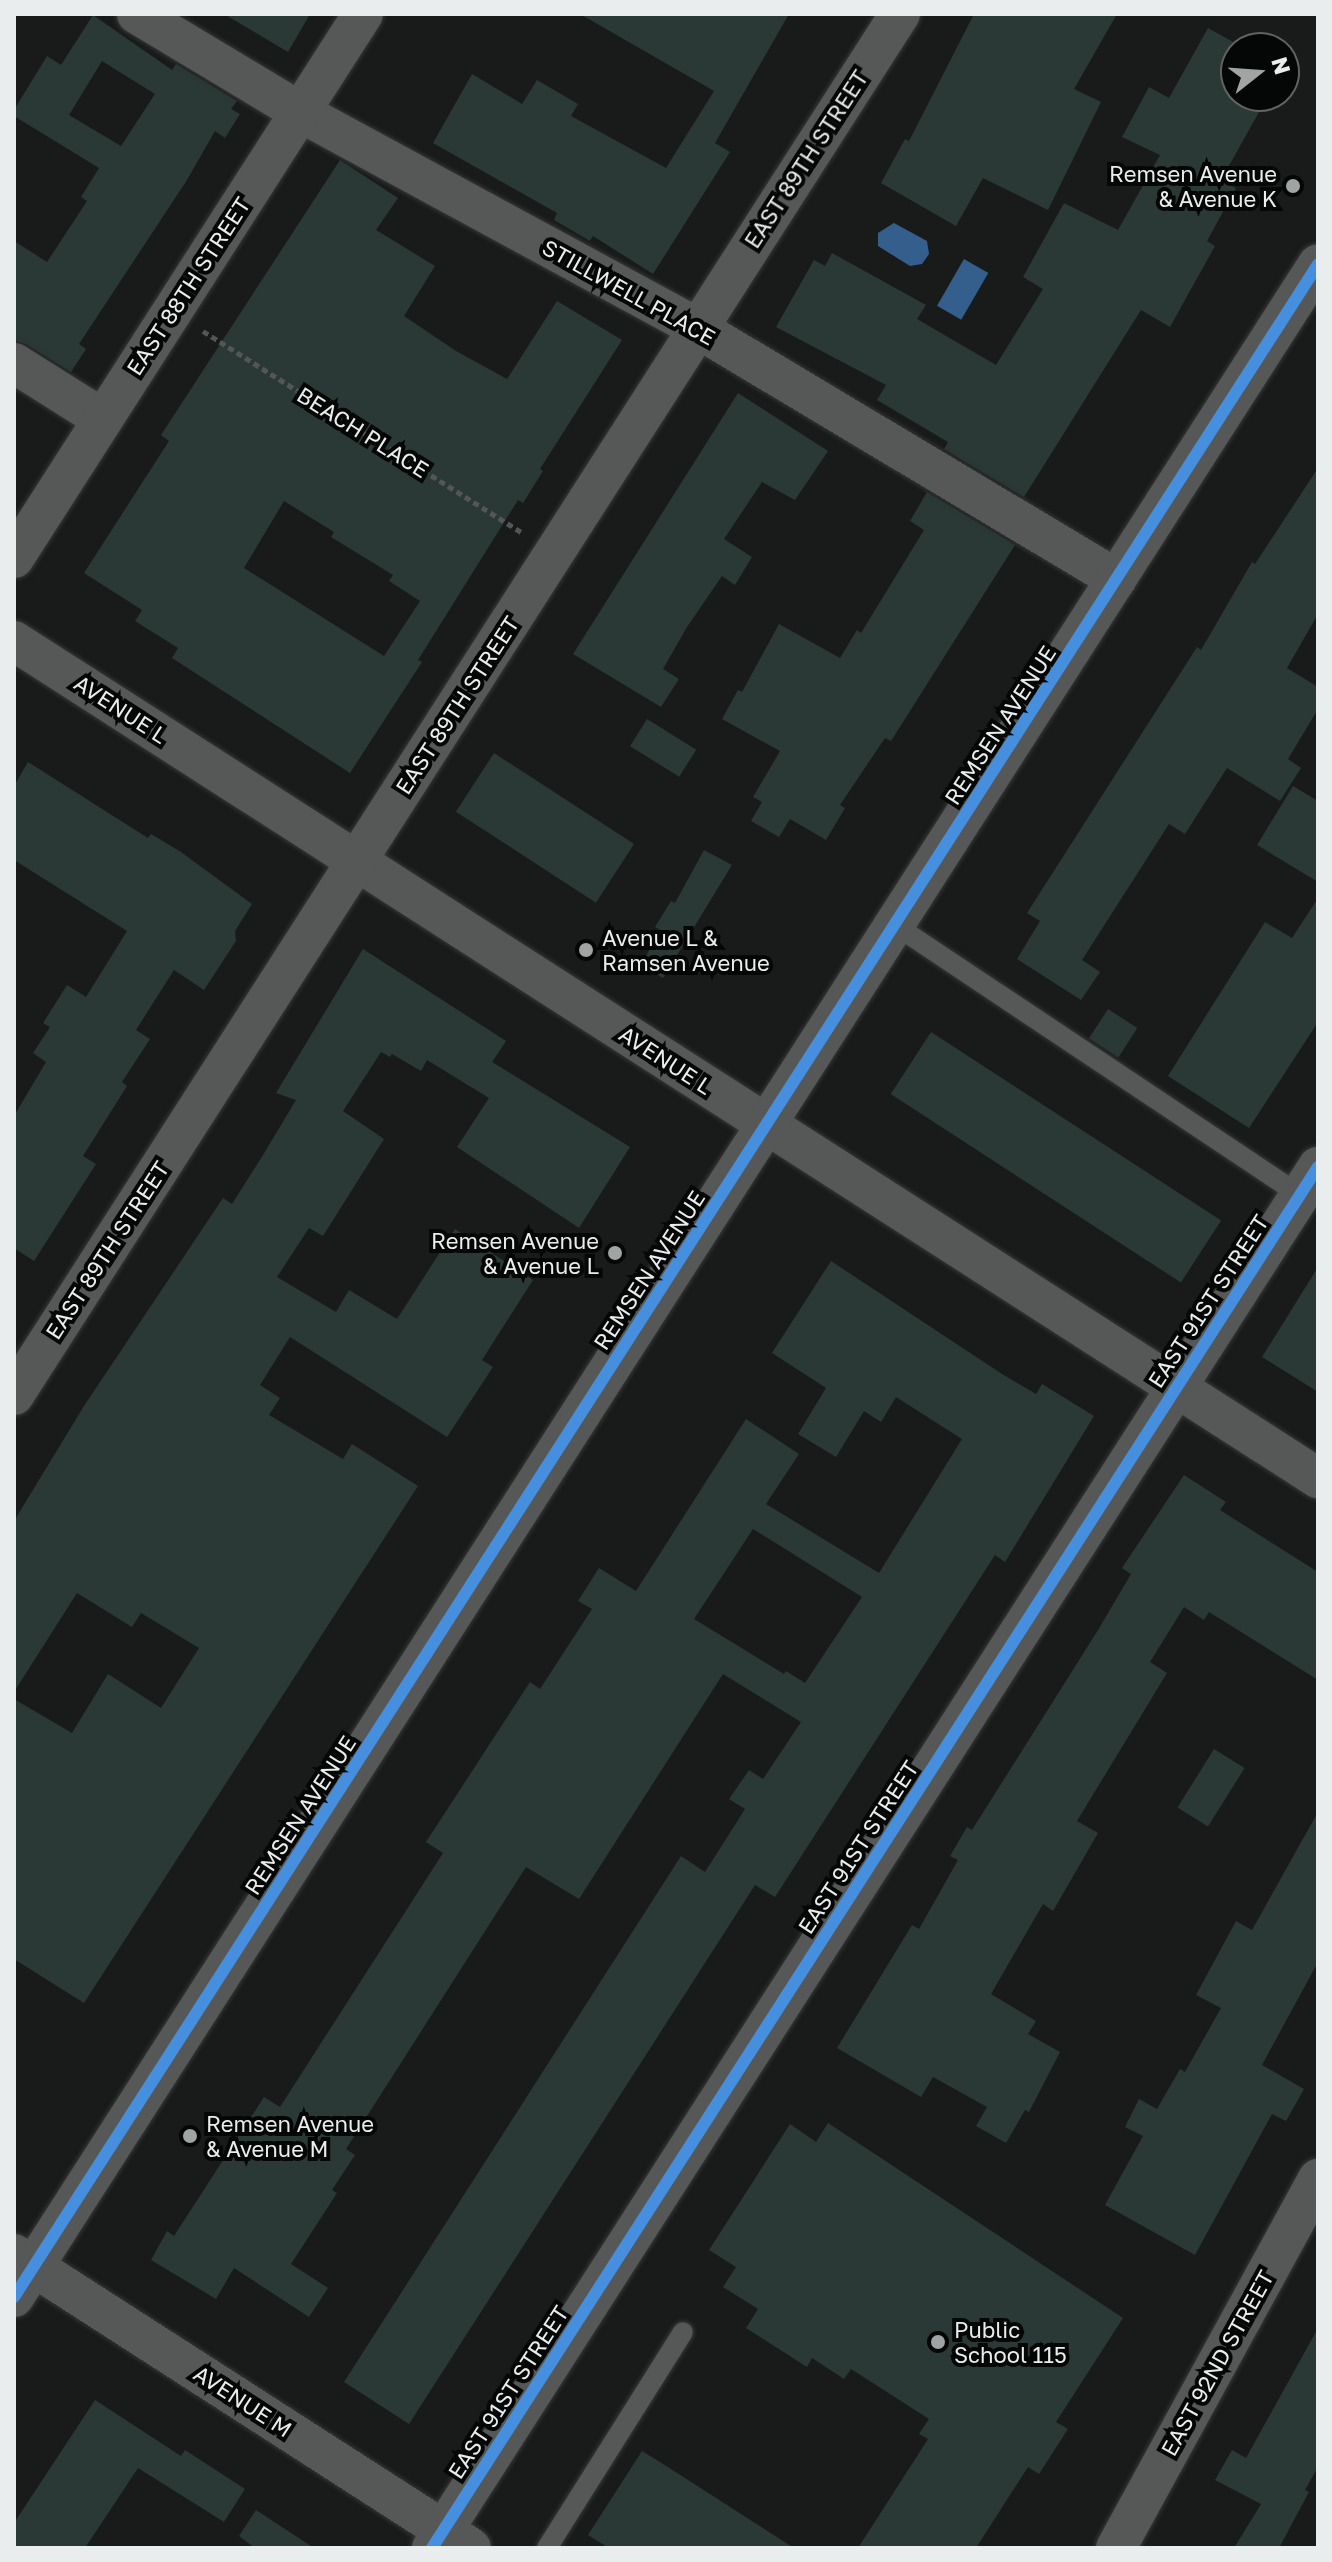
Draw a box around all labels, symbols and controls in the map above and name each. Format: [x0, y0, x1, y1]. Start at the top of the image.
north arrow [1220, 32, 1300, 112]
text: N [1266, 53, 1297, 77]
street label: EAST 89TH STREET [739, 65, 873, 253]
place label: Remsen Avenue & Avenue K [1109, 160, 1277, 212]
marker: Remsen Avenue & Avenue K [1284, 177, 1302, 195]
street label: EAST 88TH STREET [121, 192, 255, 380]
street label: STILLWELL PLACE [538, 234, 720, 350]
street label: BEACH PLACE [292, 381, 434, 483]
street label: EAST 89TH STREET [390, 611, 524, 799]
street label: REMSEN AVENUE [939, 641, 1061, 809]
street label: AVENUE L [70, 669, 172, 749]
place label: Avenue L & Ramsen Avenue [602, 924, 770, 976]
marker: Avenue L & Ramsen Avenue [577, 941, 595, 959]
street label: AVENUE L [615, 1020, 717, 1100]
street label: EAST 89TH STREET [40, 1156, 174, 1344]
street label: REMSEN AVENUE [588, 1186, 710, 1354]
street label: EAST 91ST STREET [1142, 1209, 1274, 1393]
place label: Remsen Avenue & Avenue L [431, 1227, 599, 1278]
marker: Remsen Avenue & Avenue L [606, 1244, 624, 1262]
street label: REMSEN AVENUE [239, 1731, 361, 1899]
street label: EAST 91ST STREET [792, 1755, 924, 1939]
place label: Remsen Avenue & Avenue M [206, 2110, 374, 2162]
marker: Remsen Avenue & Avenue M [181, 2127, 199, 2145]
street label: EAST 92ND STREET [1155, 2266, 1279, 2460]
street label: EAST 91ST STREET [442, 2300, 574, 2484]
place label: Public School 115 [954, 2316, 1067, 2368]
marker: Public School 115 [929, 2333, 947, 2351]
street label: AVENUE M [189, 2360, 297, 2442]

